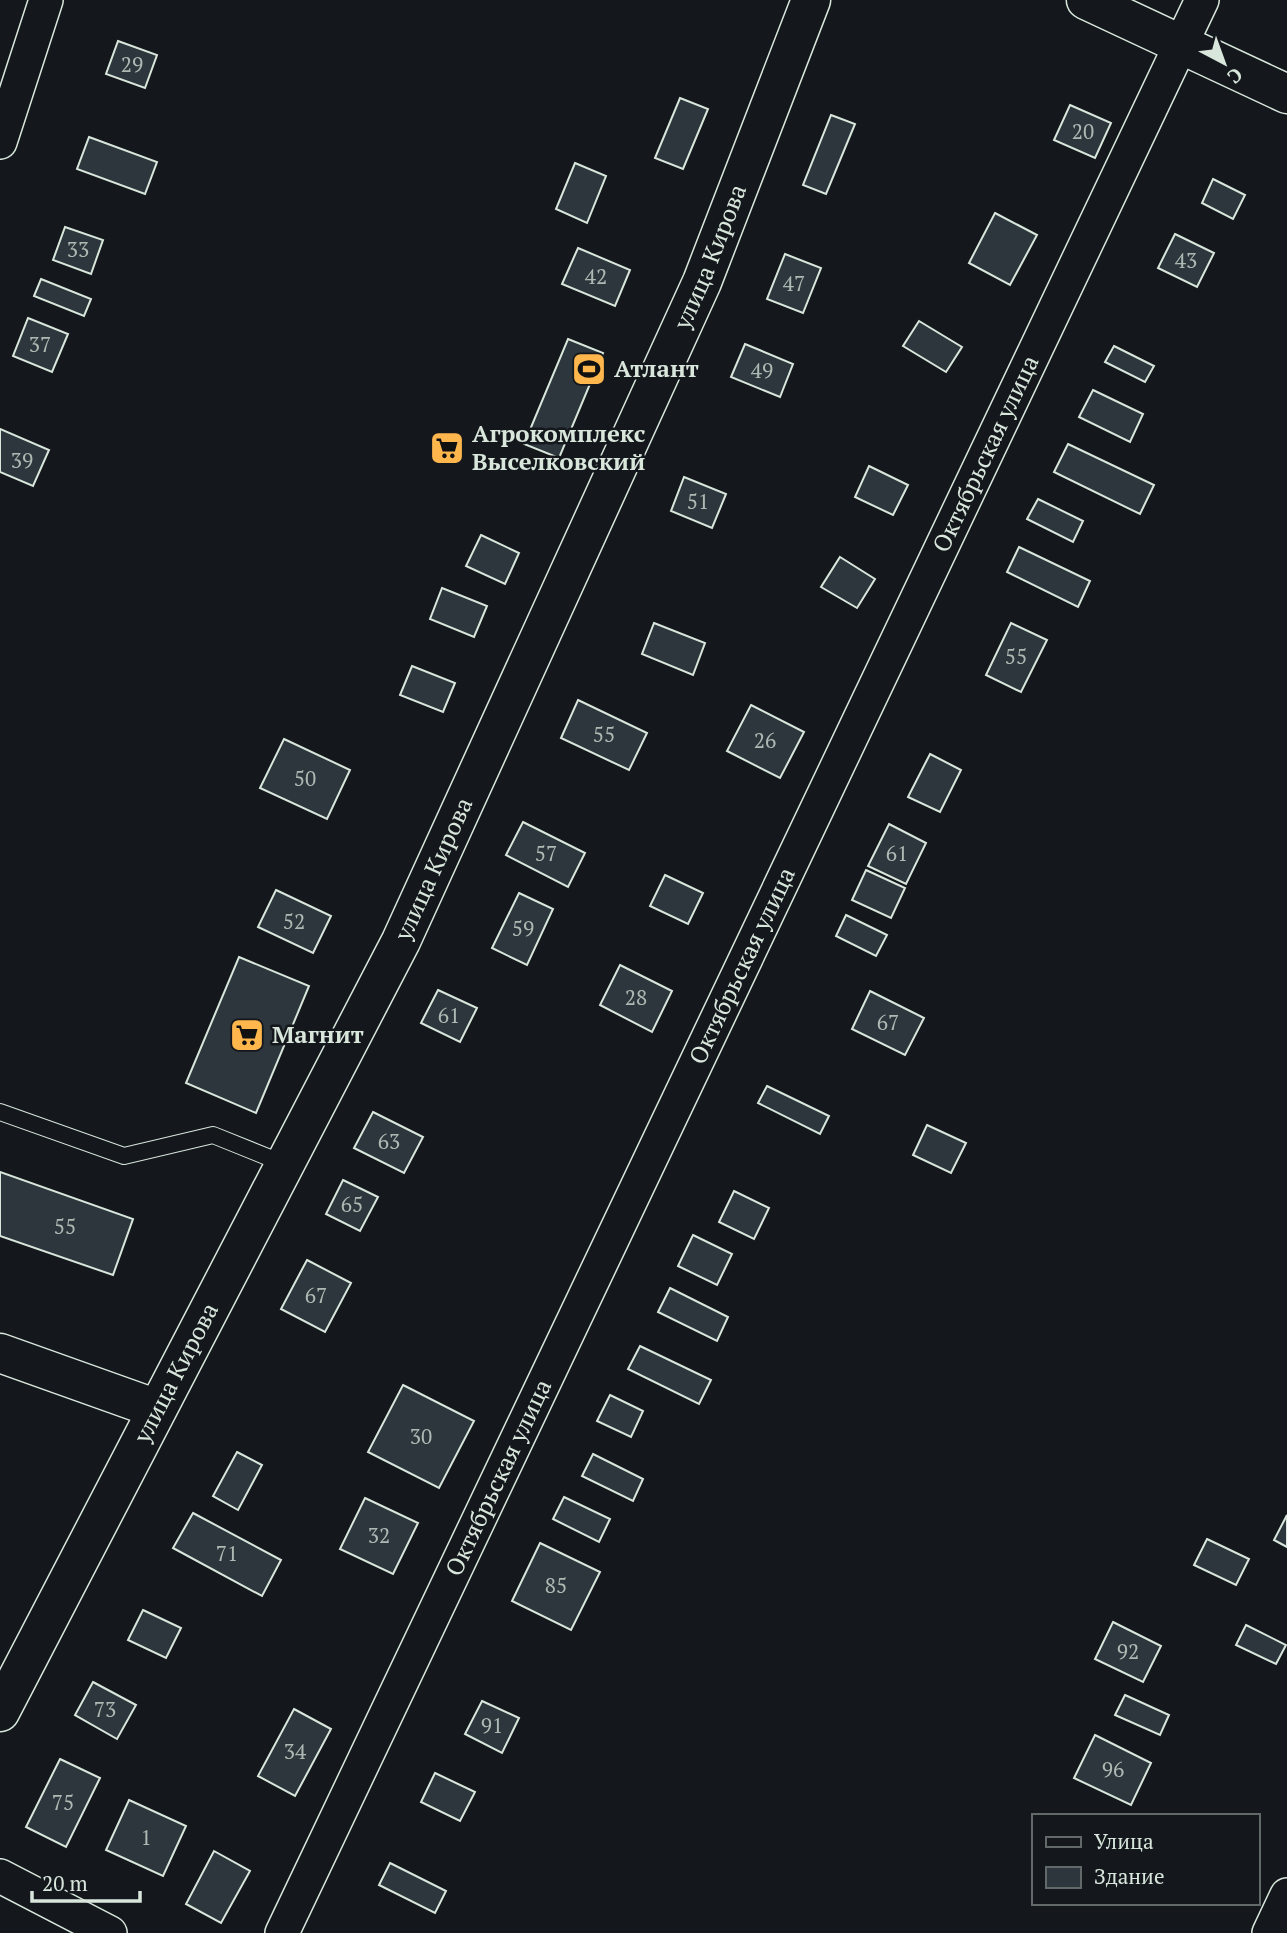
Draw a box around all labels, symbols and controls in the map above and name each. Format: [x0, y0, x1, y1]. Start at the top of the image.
north arrow [1189, 28, 1259, 98]
house number: 29 [121, 50, 143, 78]
text: С [1223, 63, 1248, 90]
house number: 20 [1072, 117, 1094, 145]
street label: улица Кирова [665, 179, 753, 335]
house number: 33 [67, 235, 89, 263]
house number: 43 [1175, 246, 1197, 274]
house number: 42 [585, 262, 607, 290]
house number: 47 [783, 269, 805, 297]
house number: 37 [29, 330, 51, 358]
sports icon: Атлант [570, 350, 608, 388]
street label: Октябрьская улица [925, 350, 1046, 557]
place label: Атлант [614, 352, 699, 384]
house number: 49 [751, 356, 773, 384]
place label: Агрокомплекс Выселковский [472, 417, 645, 477]
supermarket icon: Агрокомплекс Выселковский [428, 429, 466, 467]
house number: 39 [11, 446, 33, 474]
house number: 51 [687, 487, 709, 515]
house number: 55 [1005, 642, 1027, 670]
house number: 55 [593, 720, 615, 748]
house number: 26 [754, 726, 776, 754]
house number: 50 [294, 764, 316, 792]
street label: улица Кирова [386, 792, 479, 946]
house number: 57 [535, 839, 557, 867]
house number: 61 [886, 839, 908, 867]
street label: Октябрьская улица [681, 862, 802, 1069]
house number: 52 [283, 907, 305, 935]
house number: 59 [512, 914, 534, 942]
house number: 28 [625, 983, 647, 1011]
house number: 61 [438, 1001, 460, 1029]
house number: 67 [877, 1008, 899, 1036]
supermarket icon: Магнит [228, 1016, 266, 1054]
place label: Магнит [272, 1018, 364, 1050]
house number: 63 [378, 1127, 400, 1155]
house number: 65 [341, 1190, 363, 1218]
house number: 55 [54, 1212, 76, 1240]
house number: 67 [305, 1281, 327, 1309]
street label: улица Кирова [125, 1297, 225, 1449]
street label: Октябрьская улица [437, 1374, 558, 1581]
house number: 30 [410, 1422, 432, 1450]
house number: 32 [368, 1521, 390, 1549]
house number: 71 [216, 1539, 238, 1567]
house number: 85 [545, 1571, 567, 1599]
house number: 92 [1117, 1637, 1139, 1665]
house number: 73 [94, 1695, 116, 1723]
house number: 91 [481, 1711, 503, 1739]
house number: 34 [284, 1737, 307, 1765]
house number: 96 [1102, 1755, 1124, 1783]
house number: 75 [52, 1788, 74, 1816]
legend [1032, 1814, 1259, 1905]
house number: 1 [140, 1823, 152, 1851]
text: Улица [1094, 1827, 1154, 1855]
scale bar [32, 1860, 140, 1904]
text: Здание [1094, 1862, 1165, 1890]
text: 20 m [42, 1869, 88, 1897]

